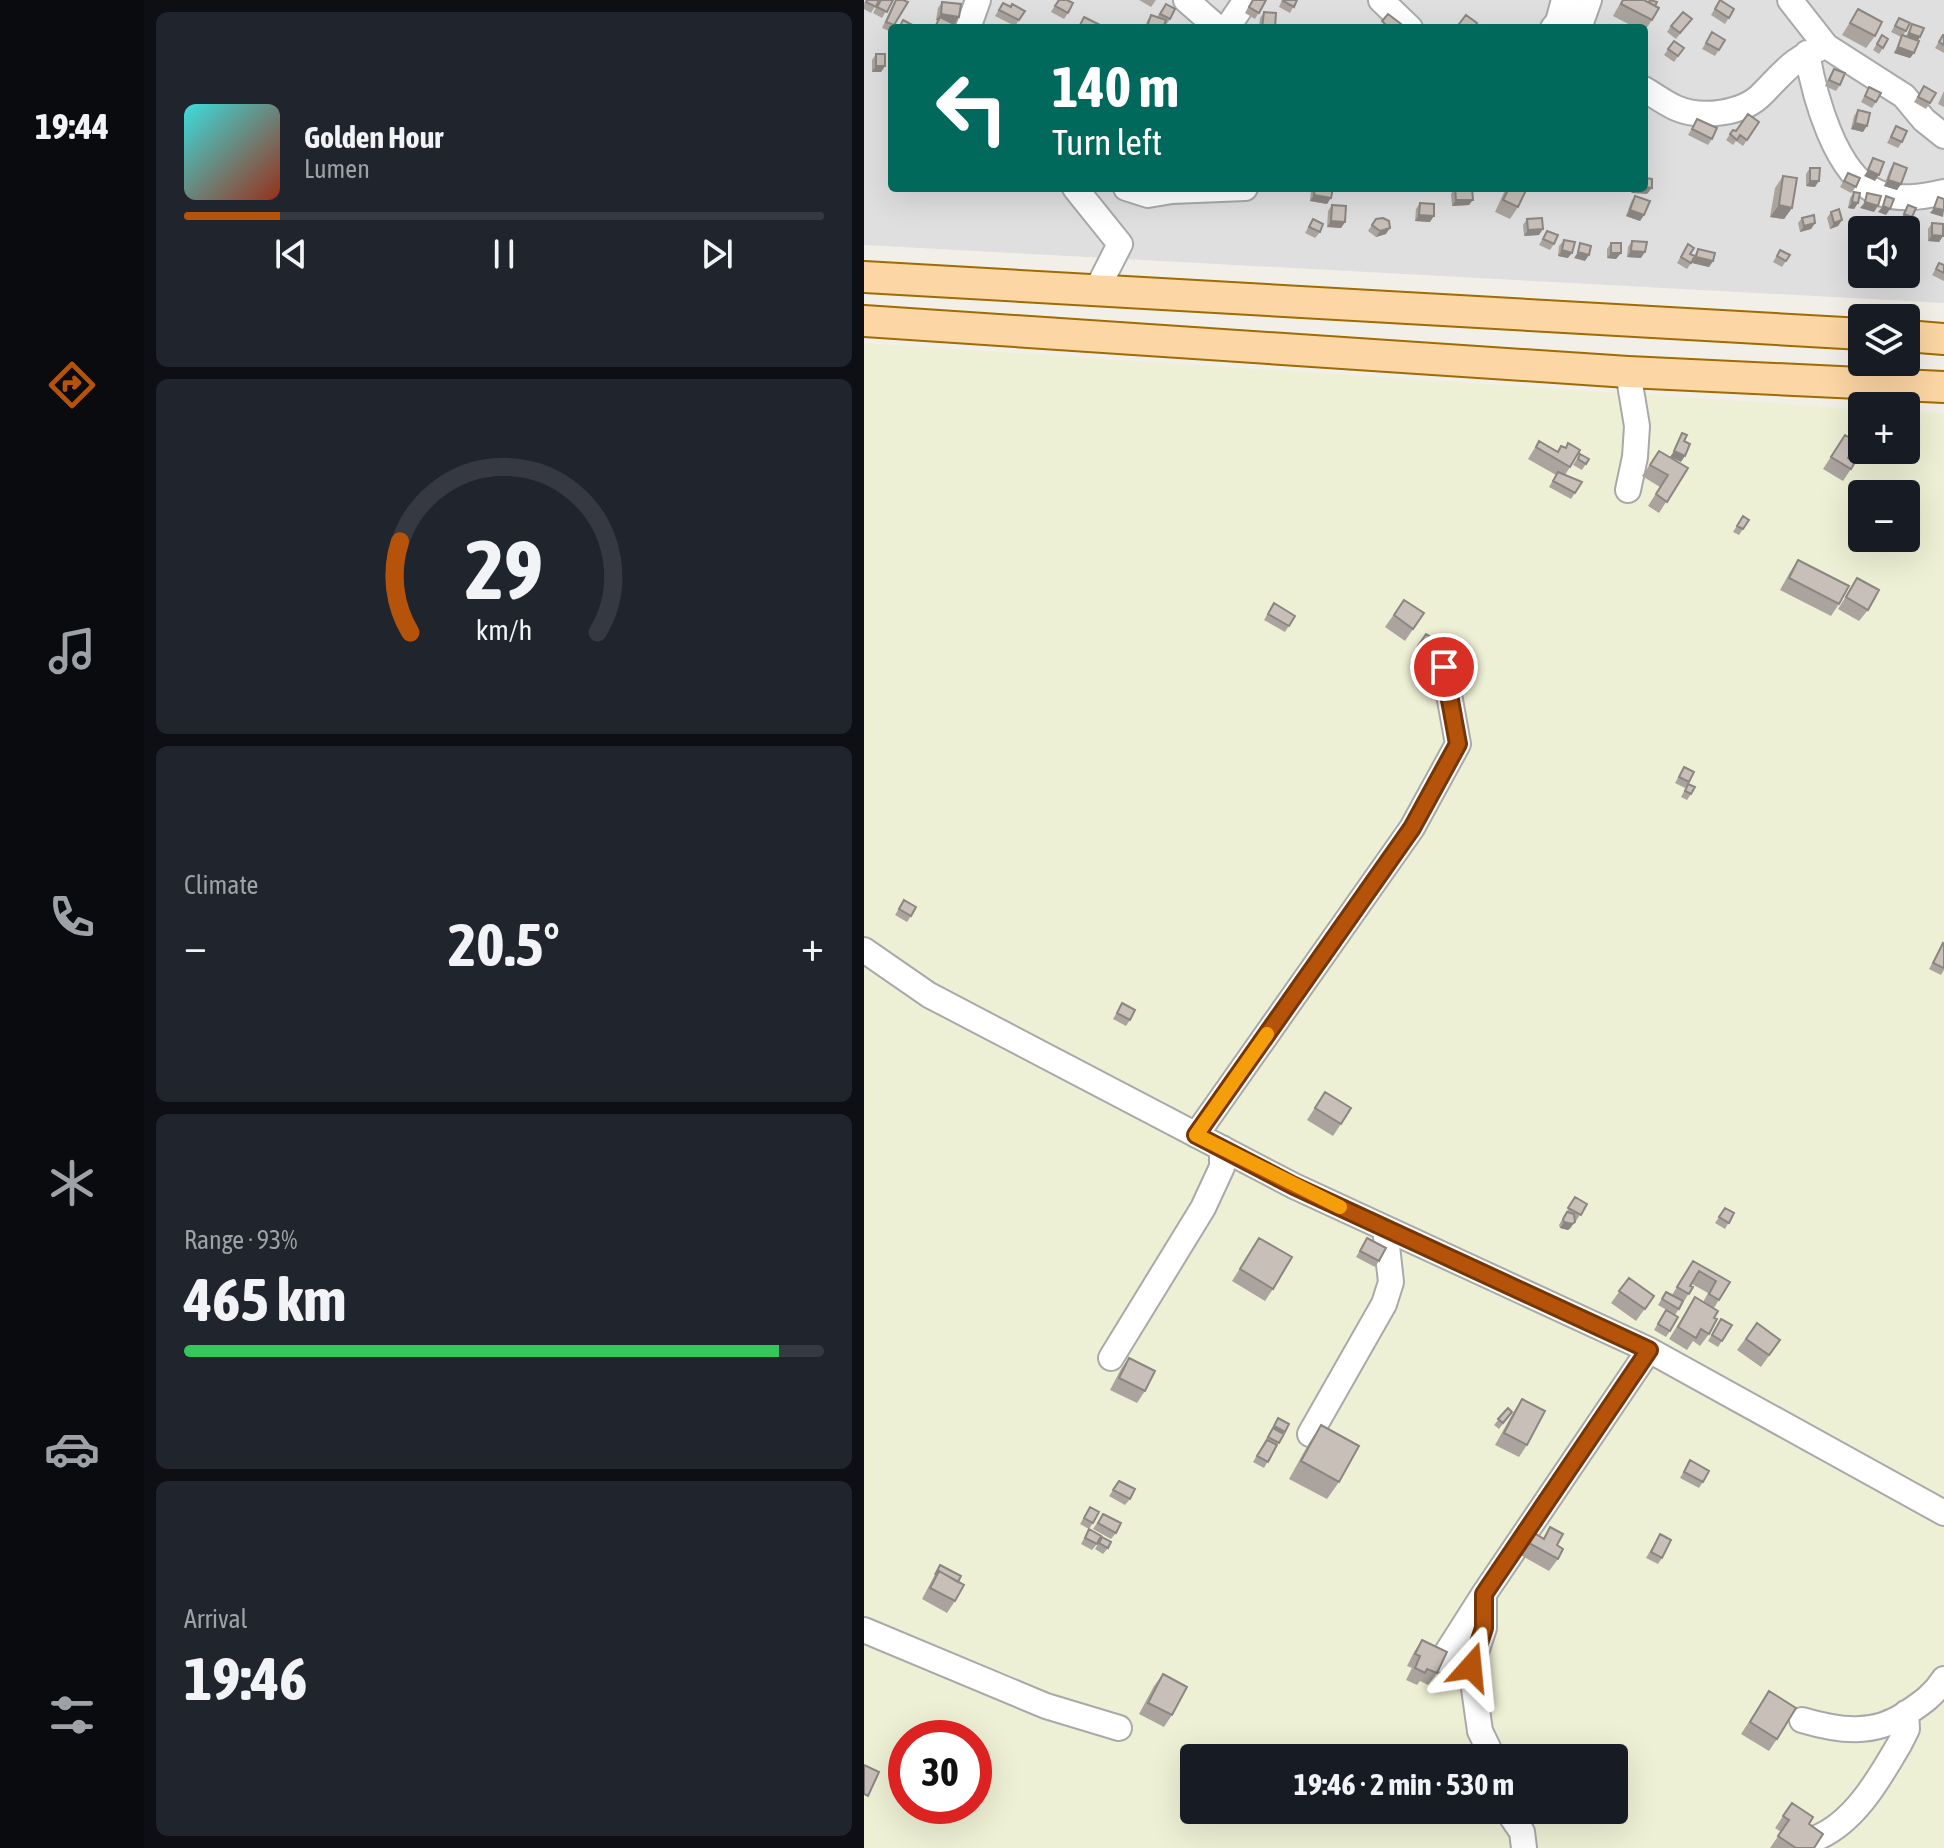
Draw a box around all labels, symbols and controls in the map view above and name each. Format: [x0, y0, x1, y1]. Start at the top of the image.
text: 140 m [1052, 55, 1179, 119]
icon: left [920, 56, 1024, 160]
text: 19:44 [35, 105, 109, 147]
text: Golden Hour [304, 120, 443, 154]
text: Turn left [1052, 121, 1162, 163]
text: Lumen [304, 154, 370, 184]
map controls [1848, 216, 1920, 552]
button: sound [1848, 216, 1920, 288]
icon: previous [269, 232, 313, 276]
icon: pause [482, 232, 526, 276]
icon: next [695, 232, 739, 276]
button: layers [1848, 304, 1920, 376]
icon: directions [44, 357, 100, 413]
button: + [1848, 392, 1920, 464]
button: − [1848, 480, 1920, 552]
text: 29 [465, 520, 543, 616]
text: km/h [476, 613, 532, 646]
icon: music [44, 623, 100, 679]
pin [1410, 633, 1478, 701]
icon: arrive [1422, 645, 1466, 689]
text: Climate [184, 870, 258, 900]
icon: phone [44, 889, 100, 945]
text: 20.5° [448, 910, 560, 979]
text: − [184, 920, 207, 970]
text: + [801, 920, 824, 970]
icon: climate [44, 1155, 100, 1211]
text: Range · 93% [184, 1225, 297, 1255]
text: 465 km [184, 1265, 346, 1334]
icon: car [44, 1421, 100, 1477]
text: Arrival [184, 1604, 248, 1634]
position arrow [1429, 1625, 1513, 1709]
text: 19:46 [184, 1644, 307, 1713]
icon: filters [44, 1687, 100, 1743]
speed limit sign: 30 [888, 1720, 992, 1824]
text: 19:46 · 2 min · 530 m [1294, 1767, 1514, 1801]

